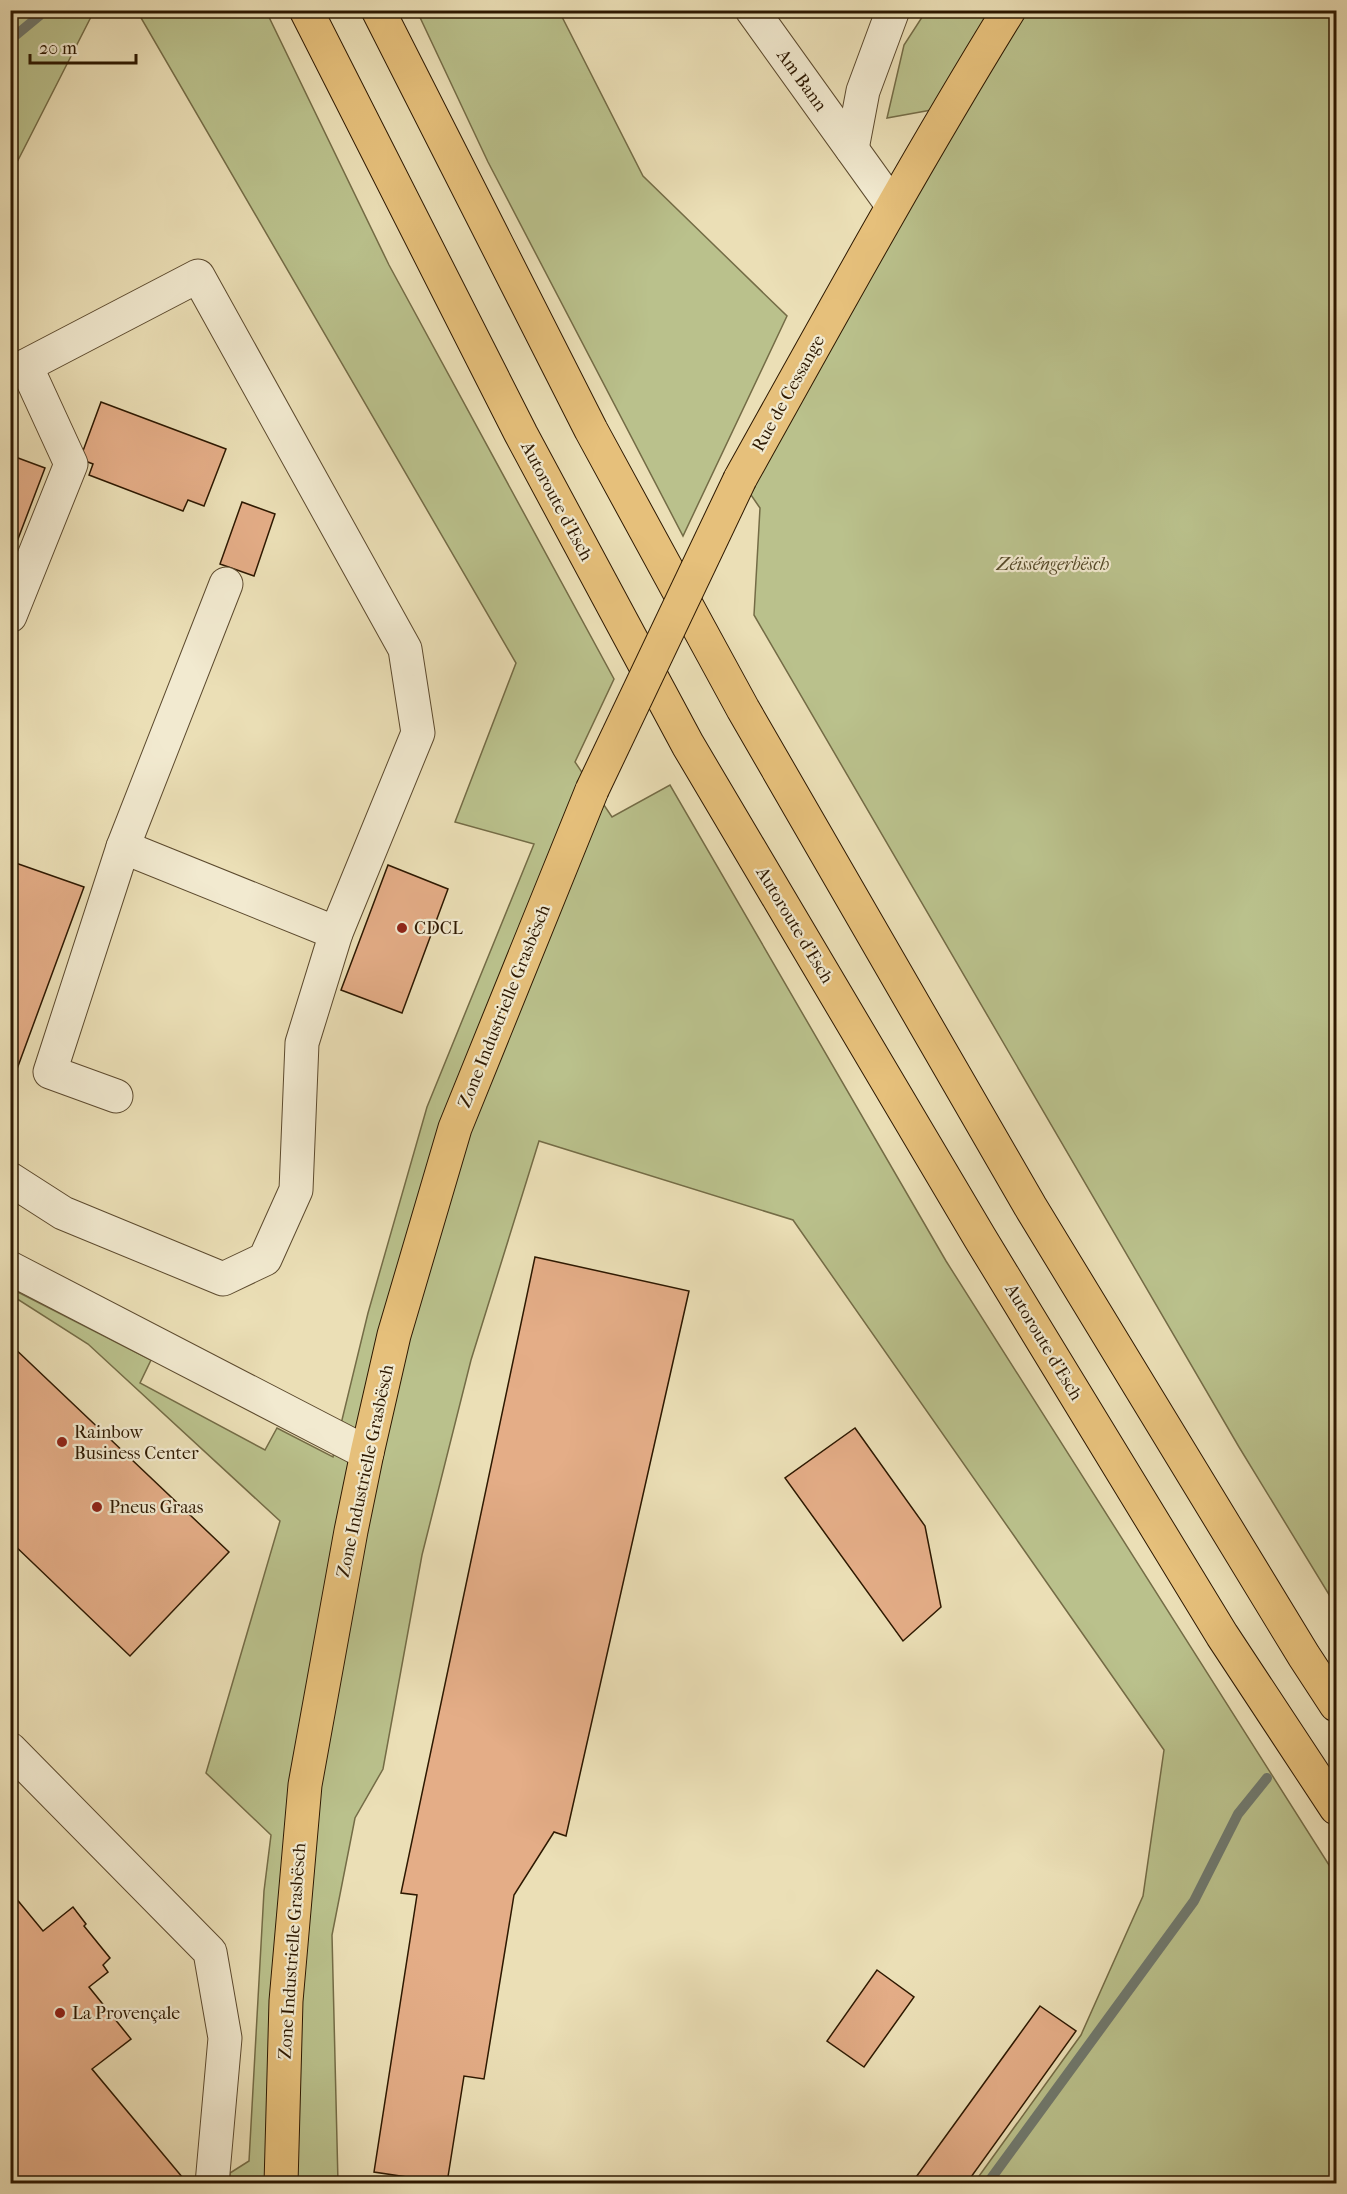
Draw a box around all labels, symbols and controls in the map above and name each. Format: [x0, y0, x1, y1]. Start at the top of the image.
scale bar [30, 27, 136, 65]
text: 20 m [39, 38, 77, 59]
street label: Am Bann [772, 44, 831, 116]
street label: Rue de Cessange [748, 331, 829, 455]
street label: Autoroute d'Esch [516, 437, 597, 564]
park label: Zéisséngerbësch [996, 554, 1109, 575]
street label: Autoroute d'Esch [751, 862, 838, 987]
street label: Zone Industrielle Grasbësch [454, 902, 555, 1111]
place label: CDCL [414, 918, 463, 939]
marker: CDCL [395, 921, 409, 935]
street label: Autoroute d'Esch [1000, 1279, 1087, 1404]
street label: Zone Industrielle Grasbësch [333, 1363, 398, 1580]
place label: Rainbow Business Center [74, 1422, 199, 1464]
marker: Rainbow Business Center [55, 1435, 69, 1449]
place label: Pneus Graas [109, 1497, 204, 1518]
marker: Pneus Graas [90, 1500, 104, 1514]
street label: Zone Industrielle Grasbësch [274, 1842, 311, 2060]
place label: La Provençale [72, 2003, 180, 2024]
marker: La Provençale [53, 2006, 67, 2020]

